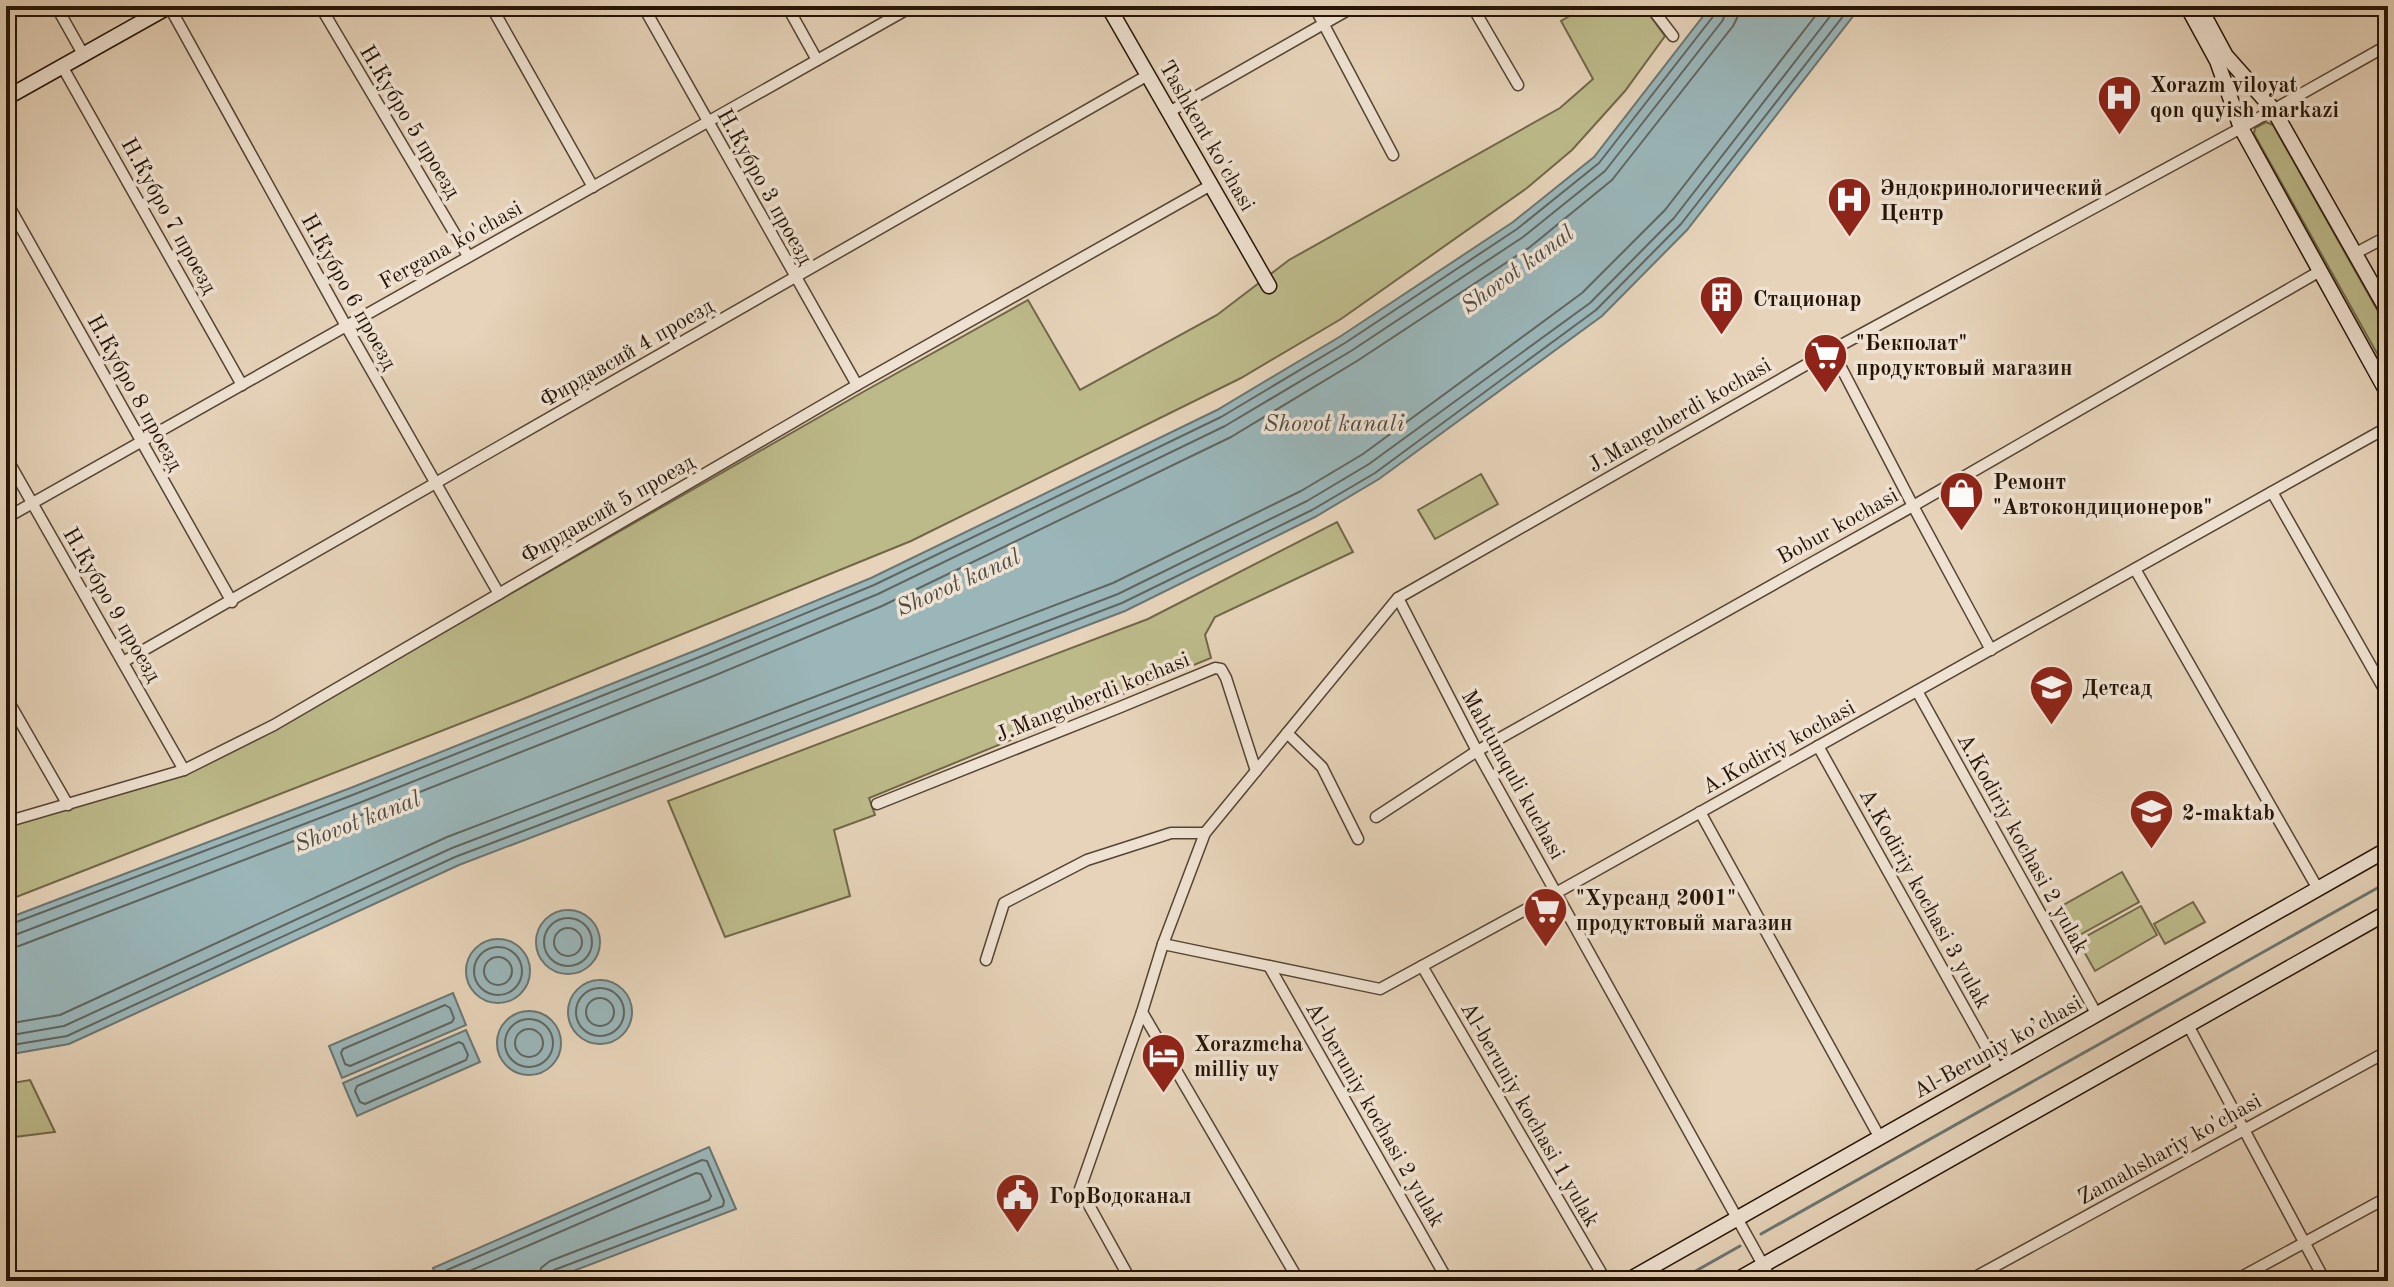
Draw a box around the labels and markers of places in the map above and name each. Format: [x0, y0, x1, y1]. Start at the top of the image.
hospital icon: Xorazm viloyat qon quyish markazi [2095, 73, 2143, 136]
place label: Xorazm viloyat qon quyish markazi [2150, 75, 2339, 122]
hospital icon: Эндокринологический Центр [1825, 176, 1873, 239]
place label: Эндокринологический Центр [1880, 178, 2102, 225]
building icon: Стационар [1698, 274, 1746, 337]
place label: Стационар [1753, 289, 1862, 311]
supermarket icon: "Бекполат" продуктовый магазин [1801, 331, 1849, 394]
place label: "Бекполат" продуктовый магазин [1856, 333, 2072, 380]
shop icon: Ремонт "Автокондиционеров" [1938, 470, 1986, 533]
place label: Ремонт "Автокондиционеров" [1993, 472, 2212, 519]
school or university icon: Детсад [2027, 663, 2075, 726]
place label: Детсад [2082, 678, 2152, 700]
school or university icon: 2-maktab [2127, 788, 2175, 851]
place label: 2-maktab [2182, 803, 2275, 825]
supermarket icon: "Хурсанд 2001" продуктовый магазин [1521, 886, 1569, 949]
place label: "Хурсанд 2001" продуктовый магазин [1576, 888, 1792, 935]
hotel icon: Xorazmcha milliy uy [1139, 1032, 1187, 1095]
place label: Xorazmcha milliy uy [1194, 1034, 1303, 1081]
public building icon: ГорВодоканал [994, 1171, 1042, 1234]
place label: ГорВодоканал [1049, 1186, 1191, 1208]

